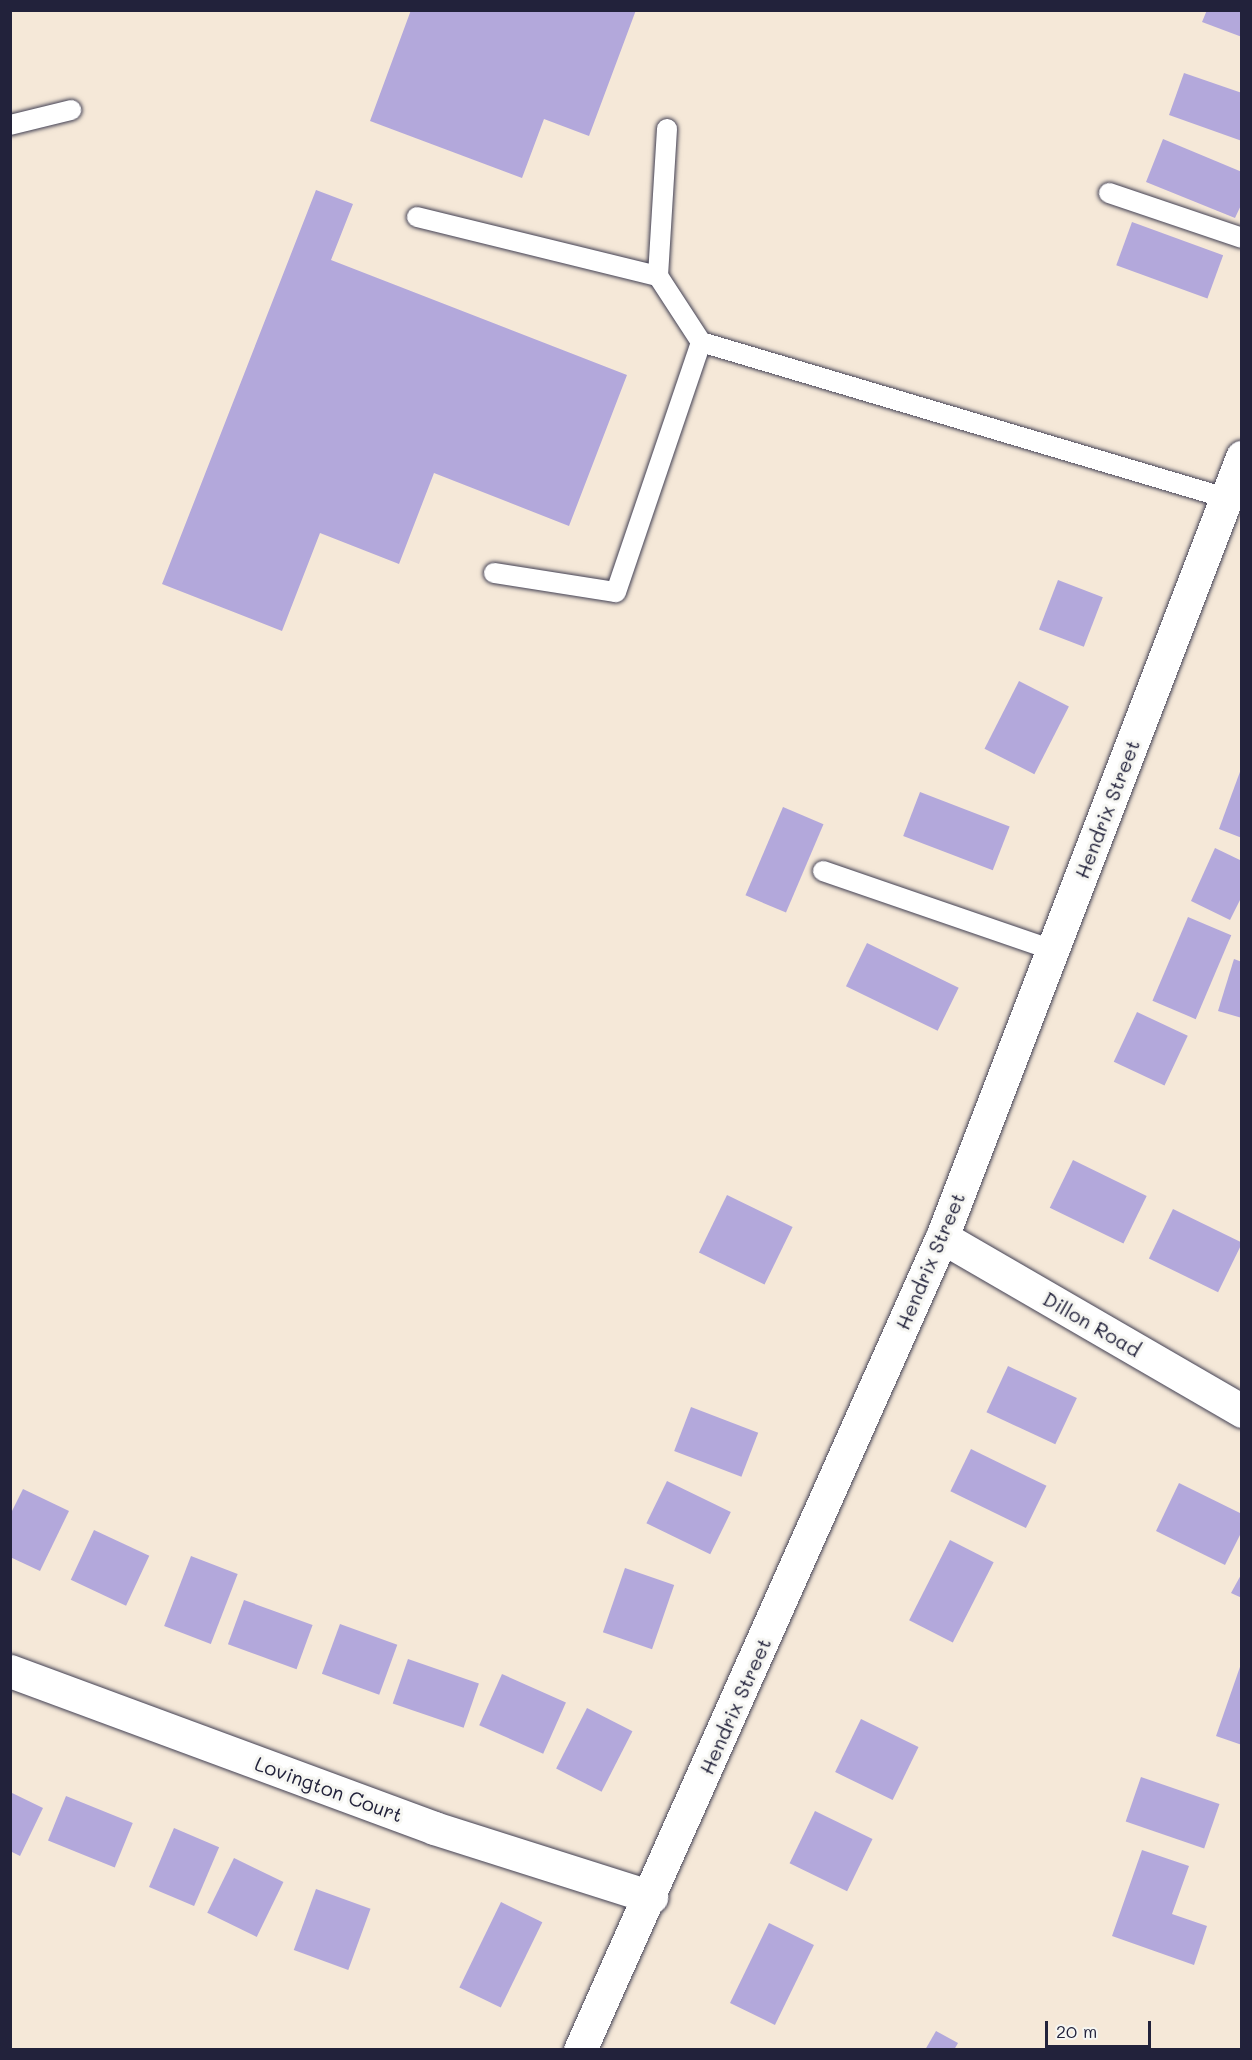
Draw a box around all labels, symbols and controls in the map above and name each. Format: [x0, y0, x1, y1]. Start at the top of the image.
street label: Hendrix Street [1069, 736, 1145, 882]
street label: Hendrix Street [890, 1189, 970, 1333]
street label: Dillon Road [1039, 1286, 1145, 1362]
street label: Hendrix Street [694, 1634, 776, 1778]
street label: Lovington Court [252, 1751, 406, 1827]
scale bar [1048, 2009, 1154, 2047]
text: 20 m [1056, 2019, 1097, 2043]

